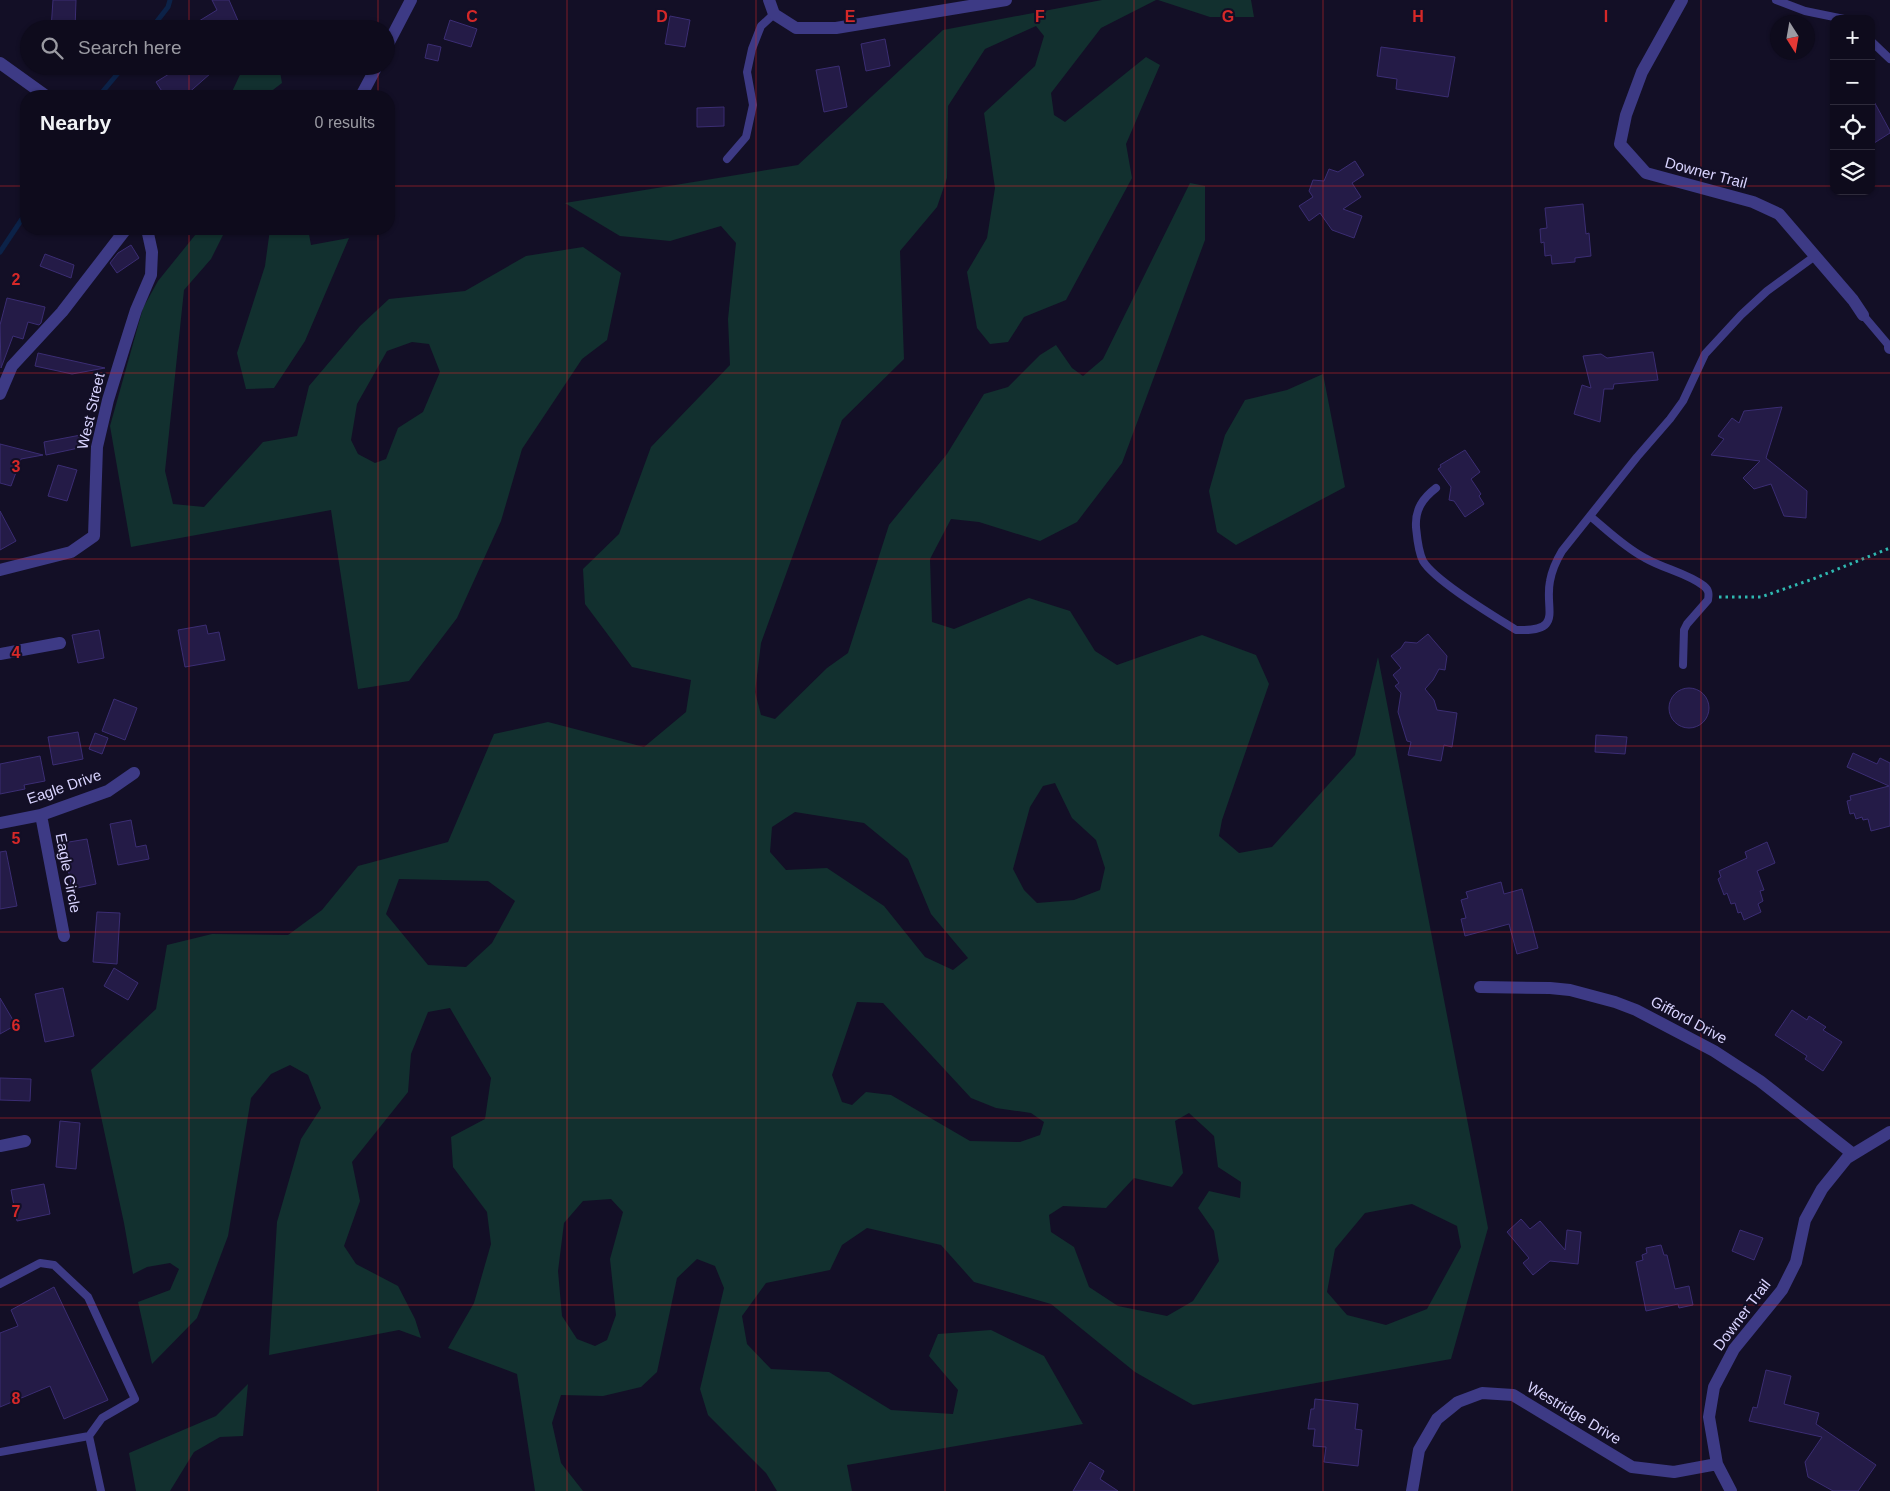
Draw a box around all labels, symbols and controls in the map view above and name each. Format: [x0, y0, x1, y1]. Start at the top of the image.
text: C [466, 8, 478, 25]
text: D [656, 8, 668, 25]
text: E [845, 8, 856, 25]
text: F [1035, 8, 1045, 25]
text: G [1222, 8, 1234, 25]
text: H [1412, 8, 1424, 25]
text: I [1604, 8, 1608, 25]
north arrow [1770, 15, 1815, 60]
map controls [1830, 15, 1875, 195]
button: + [1830, 15, 1875, 60]
search box [20, 20, 395, 75]
icon: search [38, 34, 66, 62]
text: Search here [78, 37, 182, 58]
button: − [1830, 60, 1875, 105]
button: locate [1830, 105, 1875, 150]
text: Nearby [40, 111, 111, 134]
text: 0 results [315, 114, 375, 131]
button: layers [1830, 150, 1875, 195]
street label: Downer Trail [1663, 153, 1749, 192]
text: 2 [12, 271, 21, 288]
street label: West Street [73, 370, 108, 451]
text: 3 [12, 458, 21, 475]
text: 4 [12, 644, 21, 661]
street label: Eagle Drive [24, 766, 103, 807]
text: 5 [12, 830, 21, 847]
street label: Eagle Circle [52, 832, 85, 914]
street label: Gifford Drive [1648, 992, 1730, 1047]
text: 6 [12, 1017, 21, 1034]
text: 7 [12, 1203, 21, 1220]
street label: Downer Trail [1709, 1276, 1774, 1353]
street label: Westridge Drive [1524, 1378, 1624, 1447]
text: 8 [12, 1390, 21, 1407]

